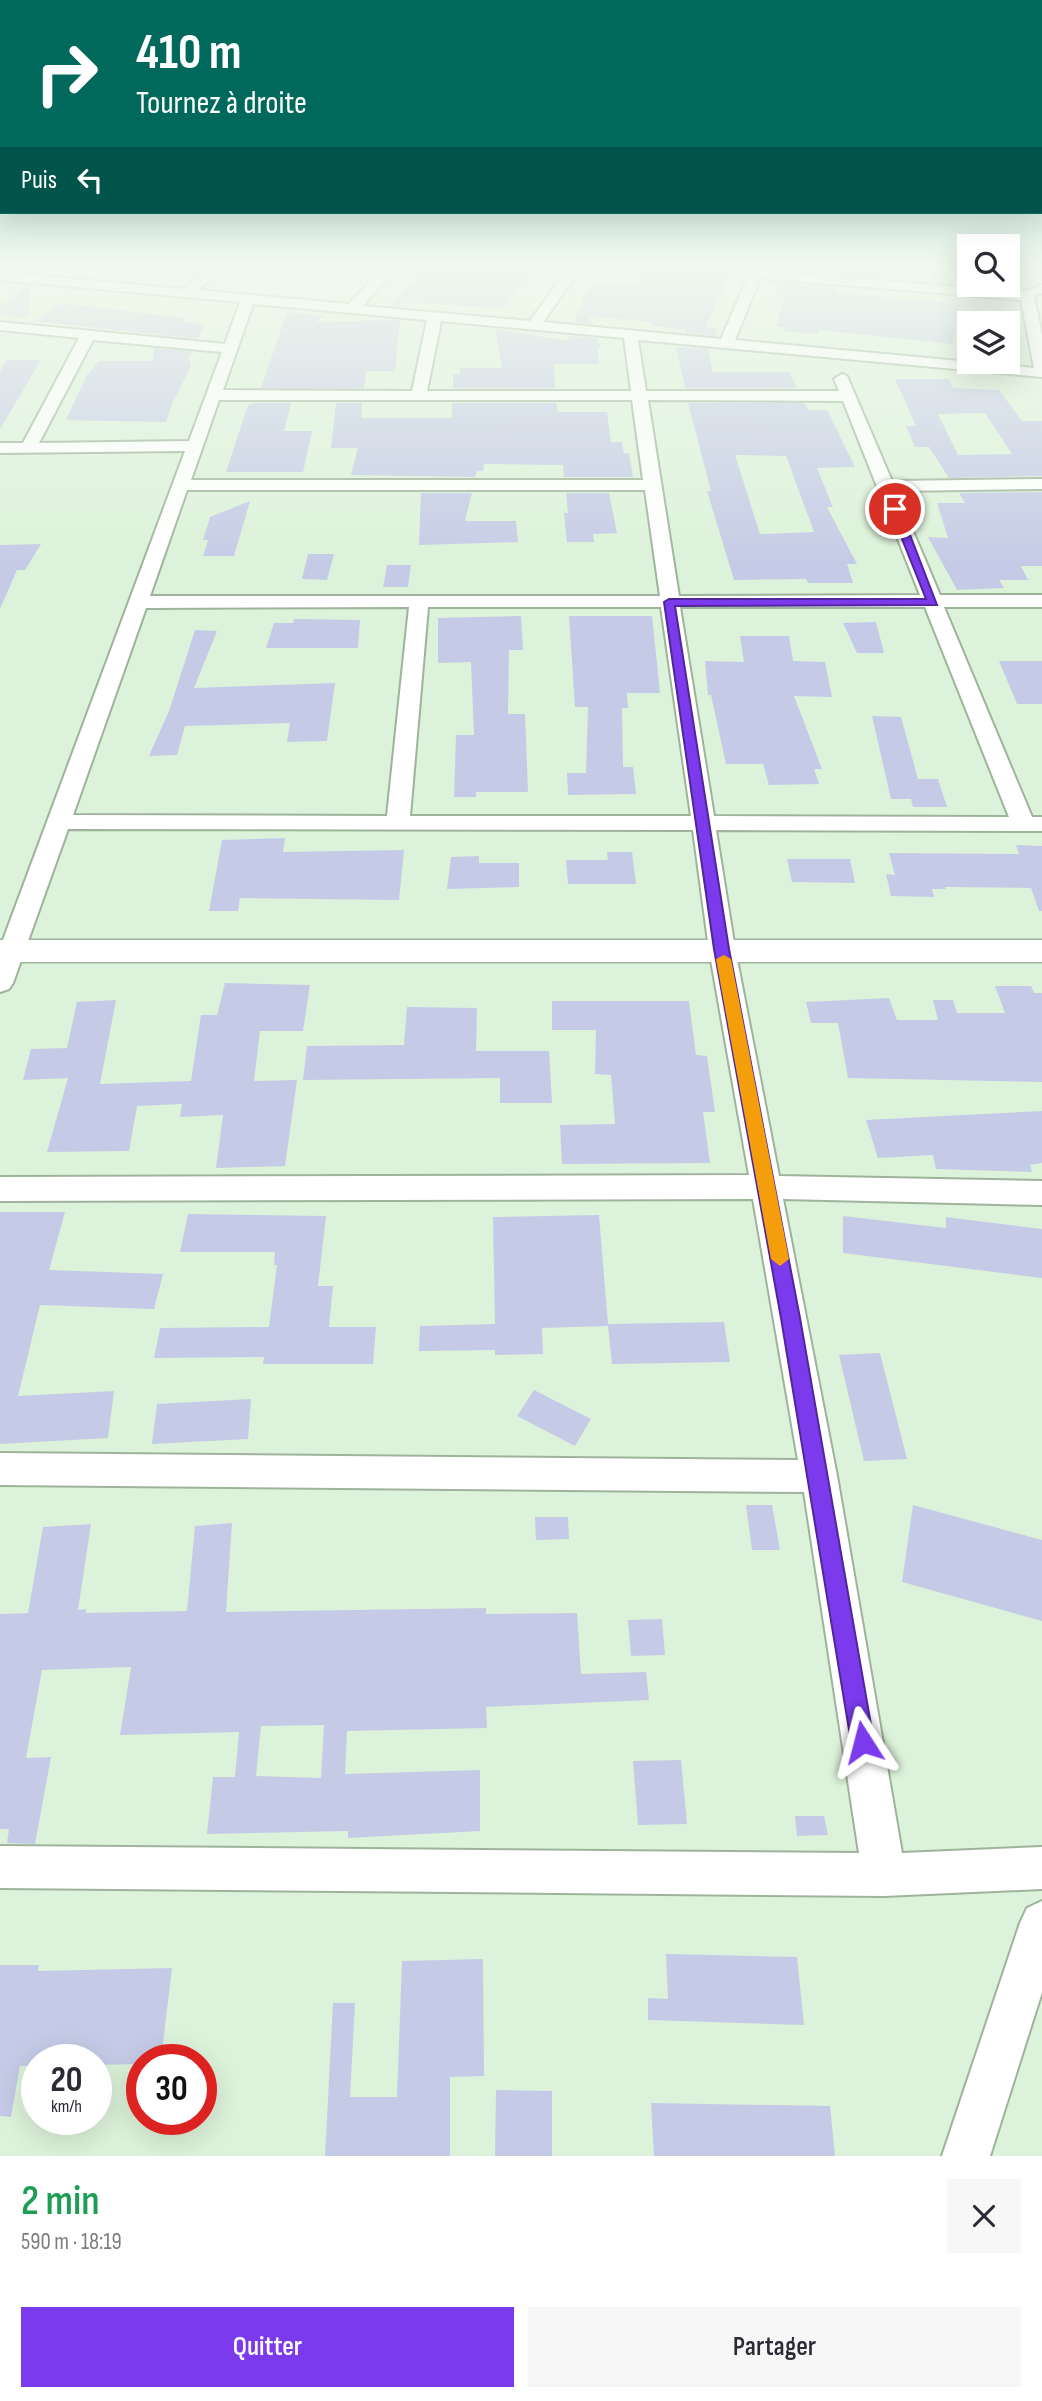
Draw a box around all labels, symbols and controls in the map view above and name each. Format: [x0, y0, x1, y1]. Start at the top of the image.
text: 410 m [136, 24, 242, 83]
icon: right [21, 28, 112, 119]
text: Tournez à droite [136, 84, 307, 123]
icon: left [71, 161, 109, 199]
text: Puis [21, 165, 57, 196]
map controls [957, 234, 1020, 374]
button: search [957, 234, 1020, 297]
button: layers [957, 311, 1020, 374]
pin [865, 479, 925, 539]
icon: arrive [876, 490, 914, 528]
position arrow [826, 1705, 900, 1779]
speed limit sign: 30 [126, 2044, 217, 2135]
text: 20 [51, 2059, 83, 2102]
text: km/h [51, 2096, 82, 2117]
text: 2 min [21, 2176, 100, 2227]
button: close [947, 2179, 1021, 2253]
text: 590 m · 18:19 [21, 2228, 122, 2256]
button: Quitter [21, 2307, 514, 2387]
button: Partager [528, 2307, 1021, 2387]

